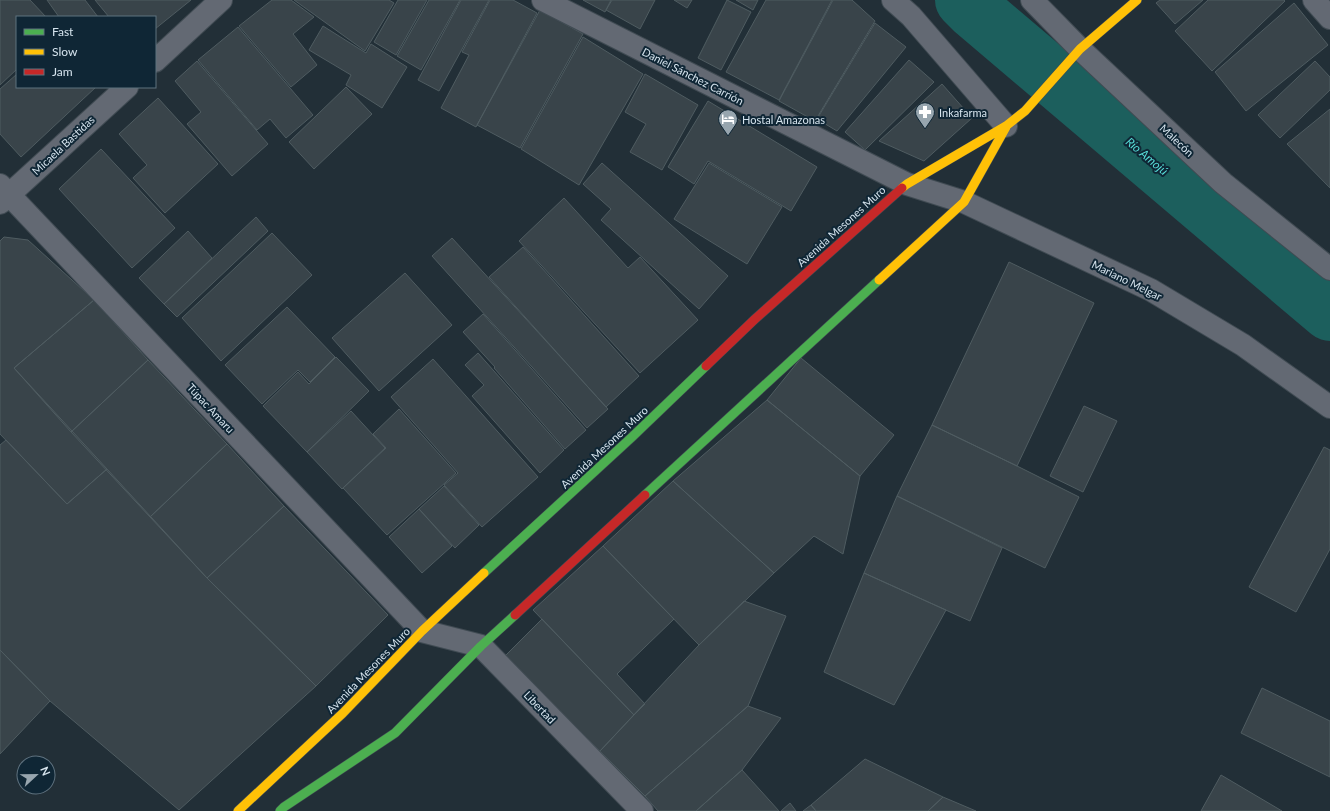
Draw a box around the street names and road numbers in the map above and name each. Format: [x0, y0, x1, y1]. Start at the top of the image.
street label: Daniel Sánchez Carrión [640, 45, 746, 107]
street label: Micaela Bastidas [29, 113, 97, 177]
street label: Malecón [1157, 121, 1197, 159]
street label: Avenida Mesones Muro [794, 183, 888, 269]
street label: Mariano Melgar [1090, 257, 1164, 303]
street label: Túpac Amaru [185, 381, 237, 435]
street label: Avenida Mesones Muro [558, 403, 650, 491]
street label: Avenida Mesones Muro [324, 624, 412, 716]
street label: Libertad [521, 688, 559, 726]

